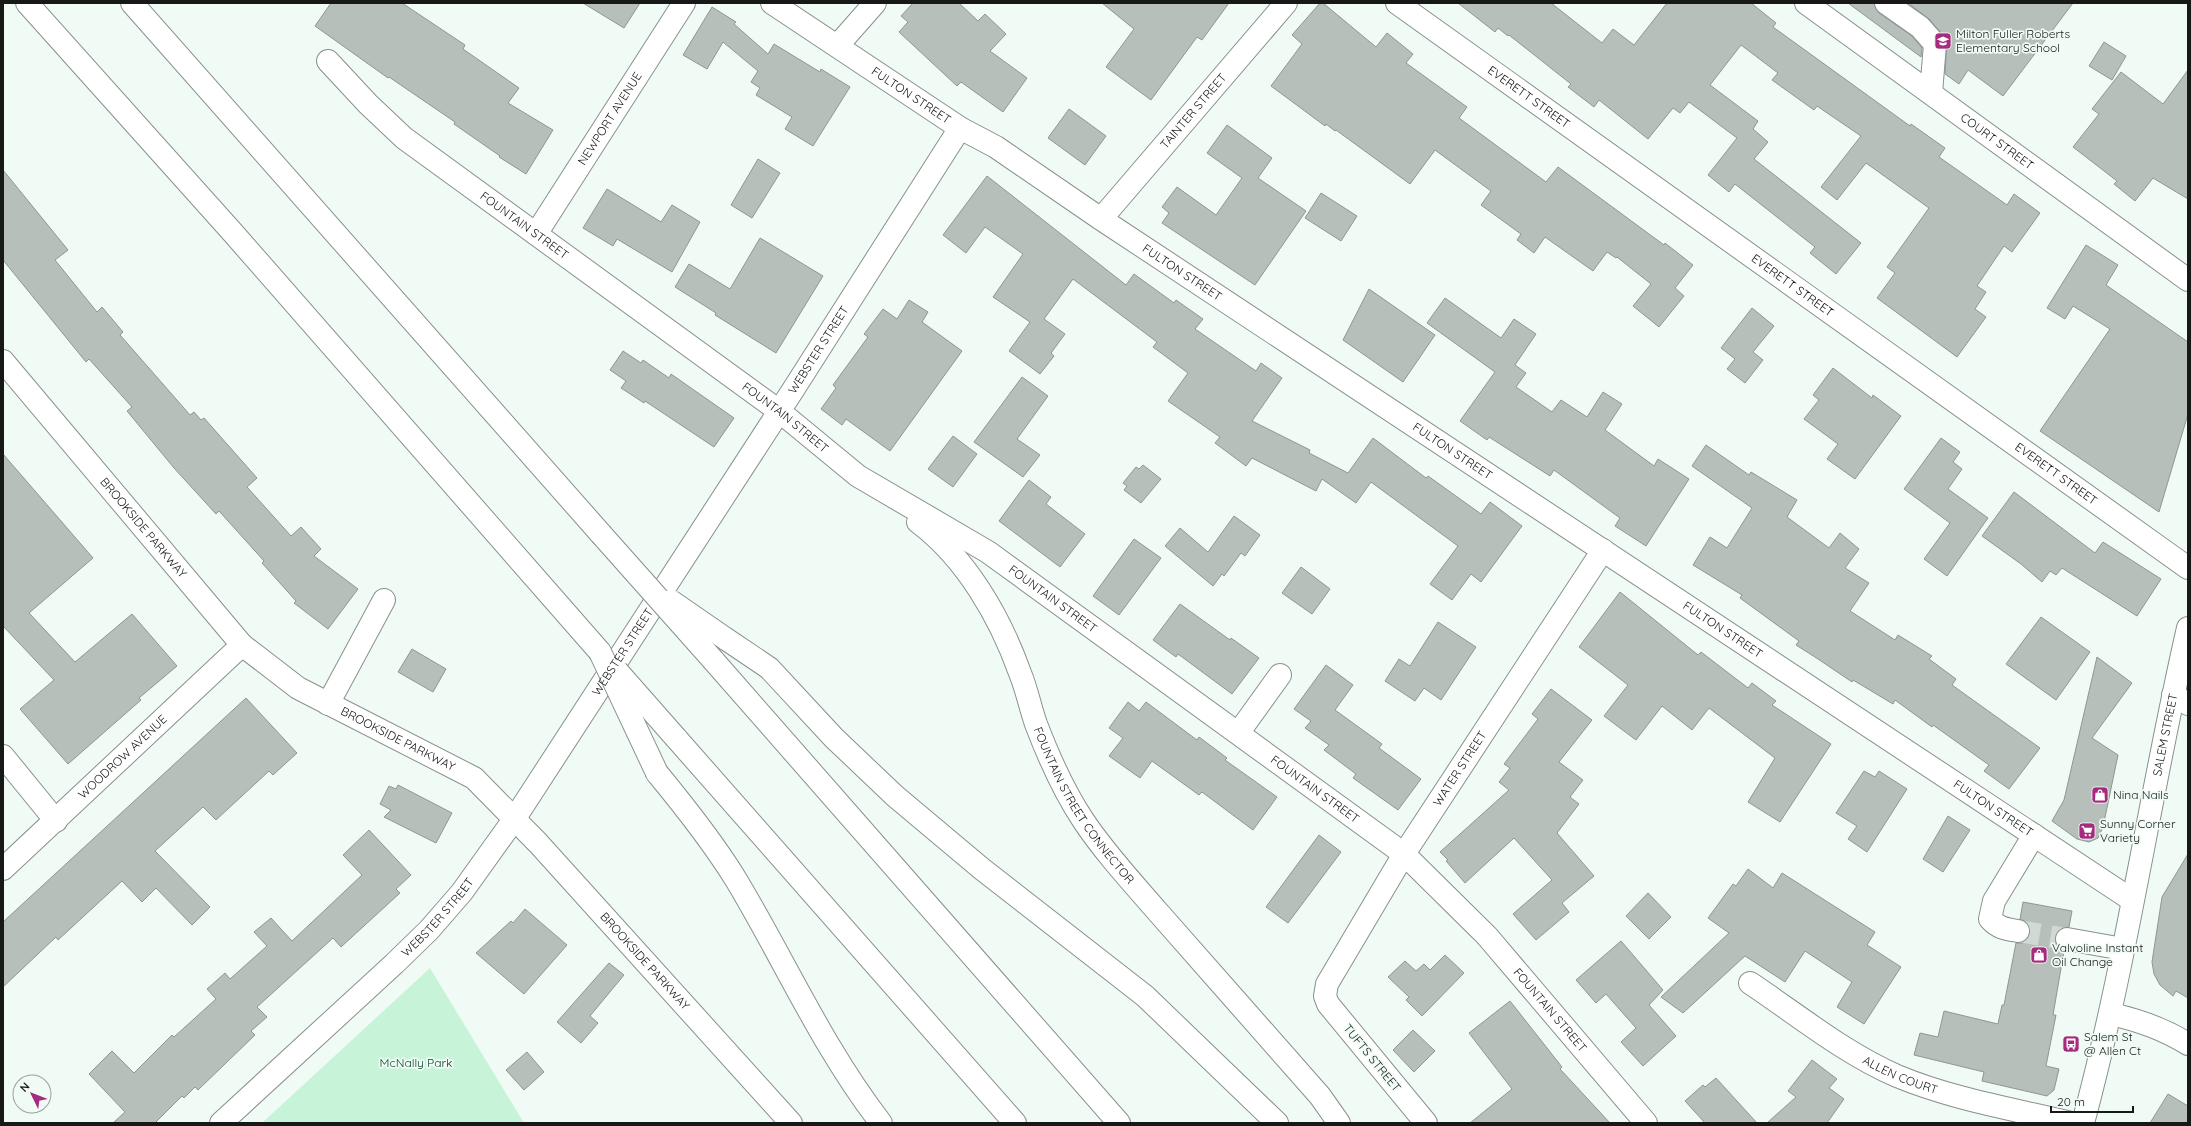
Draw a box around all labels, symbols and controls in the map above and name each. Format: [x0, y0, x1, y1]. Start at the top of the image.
place label: Milton Fuller Roberts Elementary School [1956, 26, 2070, 55]
school or university icon: Milton Fuller Roberts Elementary School [1933, 31, 1953, 51]
street label: EVERETT STREET [1485, 62, 1573, 131]
street label: FULTON STREET [869, 63, 954, 127]
street label: NEWPORT AVENUE [574, 69, 645, 168]
street label: TAINTER STREET [1157, 70, 1229, 152]
street label: COURT STREET [1958, 110, 2037, 173]
street label: FOUNTAIN STREET [477, 188, 572, 262]
street label: FULTON STREET [1140, 240, 1225, 304]
street label: EVERETT STREET [1749, 251, 1837, 320]
street label: WEBSTER STREET [785, 303, 852, 396]
street label: FOUNTAIN STREET [739, 379, 832, 456]
street label: FULTON STREET [1410, 419, 1495, 482]
street label: EVERETT STREET [2012, 439, 2100, 508]
street label: BROOKSIDE PARKWAY [97, 474, 190, 581]
street label: FOUNTAIN STREET [1006, 562, 1100, 636]
street label: FULTON STREET [1680, 598, 1766, 661]
street label: WEBSTER STREET [588, 605, 656, 698]
street label: SALEM STREET [2149, 692, 2180, 777]
street label: BROOKSIDE PARKWAY [338, 703, 458, 774]
street label: WOODROW AVENUE [75, 711, 170, 802]
street label: FOUNTAIN STREET CONNECTOR [1031, 725, 1138, 887]
street label: WATER STREET [1429, 728, 1490, 809]
street label: FOUNTAIN STREET [1268, 752, 1362, 826]
street label: FULTON STREET [1951, 776, 2036, 840]
shop icon: Nina Nails [2090, 785, 2110, 805]
place label: Nina Nails [2113, 787, 2169, 802]
place label: Sunny Corner Variety [2100, 816, 2176, 845]
supermarket icon: Sunny Corner Variety [2077, 821, 2097, 841]
street label: WEBSTER STREET [398, 875, 477, 960]
street label: BROOKSIDE PARKWAY [597, 909, 693, 1013]
place label: Valvoline Instant Oil Change [2052, 940, 2143, 969]
shop icon: Valvoline Instant Oil Change [2029, 945, 2049, 965]
street label: FOUNTAIN STREET [1510, 965, 1590, 1055]
street label: TUFTS STREET [1340, 1021, 1404, 1095]
place label: Salem St @ Allen Ct [2084, 1029, 2141, 1058]
bus stop icon: Salem St @ Allen Ct [2061, 1034, 2081, 1054]
street label: ALLEN COURT [1860, 1052, 1940, 1097]
park label: McNally Park [380, 1055, 453, 1070]
north arrow [12, 1074, 52, 1114]
text: N [17, 1079, 33, 1095]
scale bar [2051, 1088, 2133, 1114]
text: 20 m [2057, 1094, 2085, 1109]

